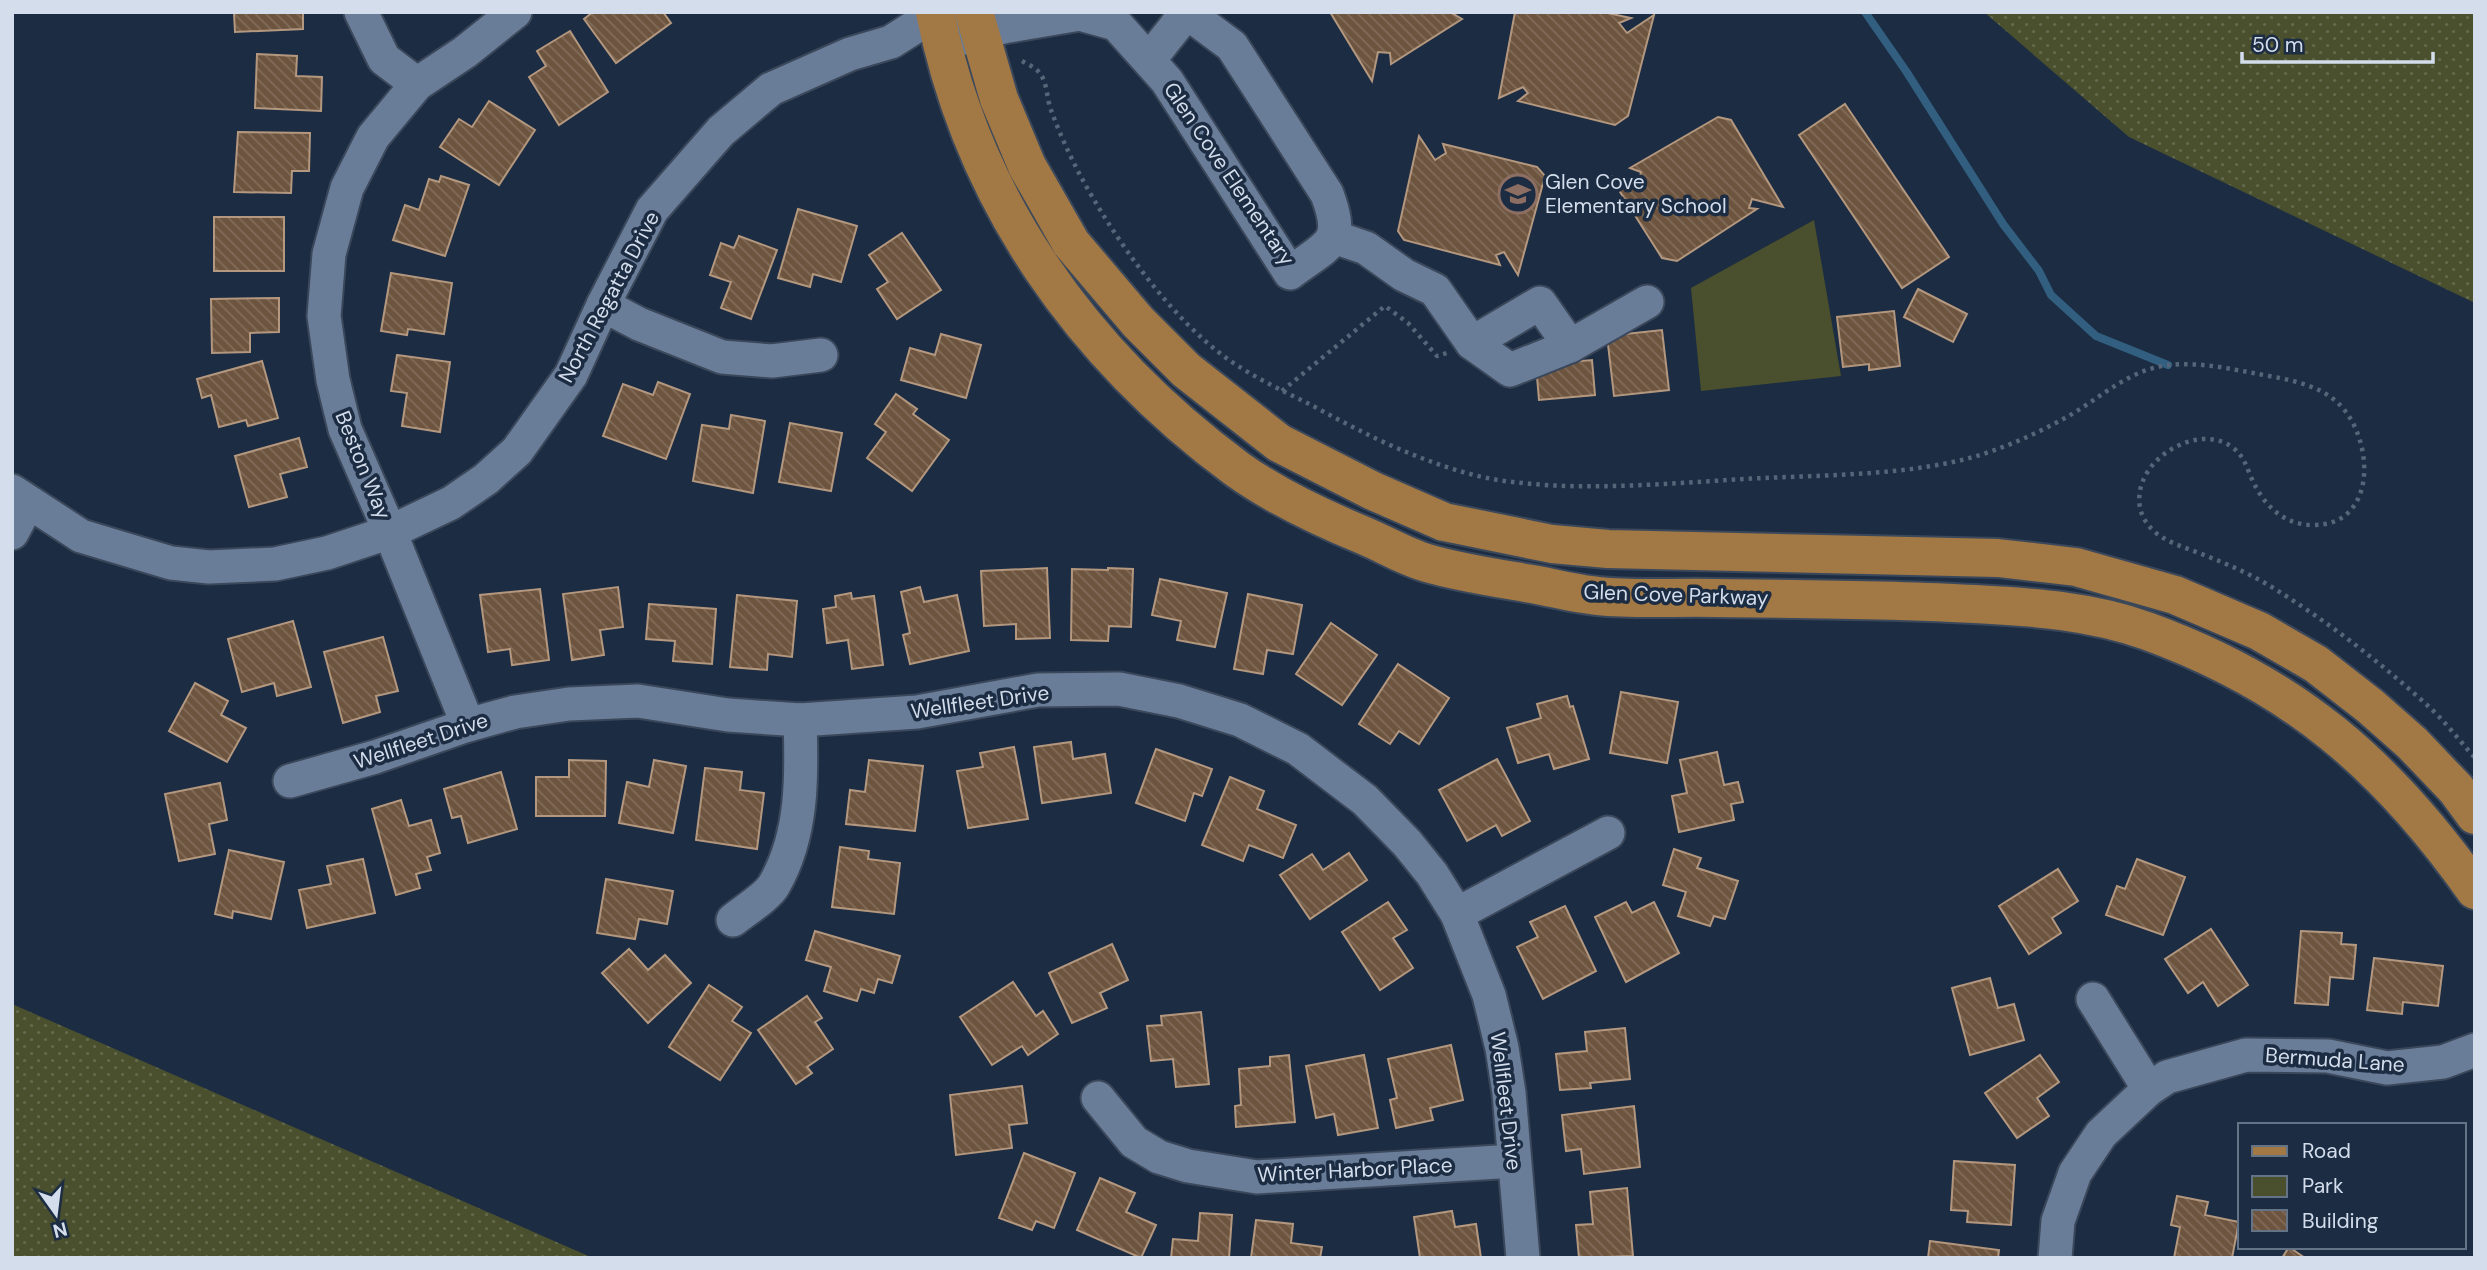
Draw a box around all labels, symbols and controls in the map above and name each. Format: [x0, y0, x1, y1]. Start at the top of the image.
scale bar [2242, 21, 2433, 65]
text: 50 m [2252, 31, 2303, 59]
street label: Glen Cove Elementary [1157, 77, 1301, 271]
place label: Glen Cove Elementary School [1545, 168, 1727, 220]
school or university icon: Glen Cove Elementary School [1497, 173, 1539, 215]
street label: North Regatta Drive [552, 206, 666, 388]
street label: Beston Way [329, 407, 398, 524]
street label: Glen Cove Parkway [1583, 578, 1769, 612]
street label: Wellfleet Drive [909, 678, 1051, 726]
street label: Wellfleet Drive [350, 706, 492, 776]
street label: Wellfleet Drive [1484, 1030, 1528, 1172]
street label: Bermuda Lane [2264, 1041, 2406, 1079]
legend [2238, 1123, 2466, 1249]
text: Road [2302, 1137, 2351, 1165]
street label: Winter Harbor Place [1257, 1151, 1453, 1189]
text: Park [2302, 1172, 2344, 1200]
north arrow [21, 1179, 91, 1249]
text: Building [2302, 1207, 2379, 1235]
text: N [50, 1216, 70, 1244]

